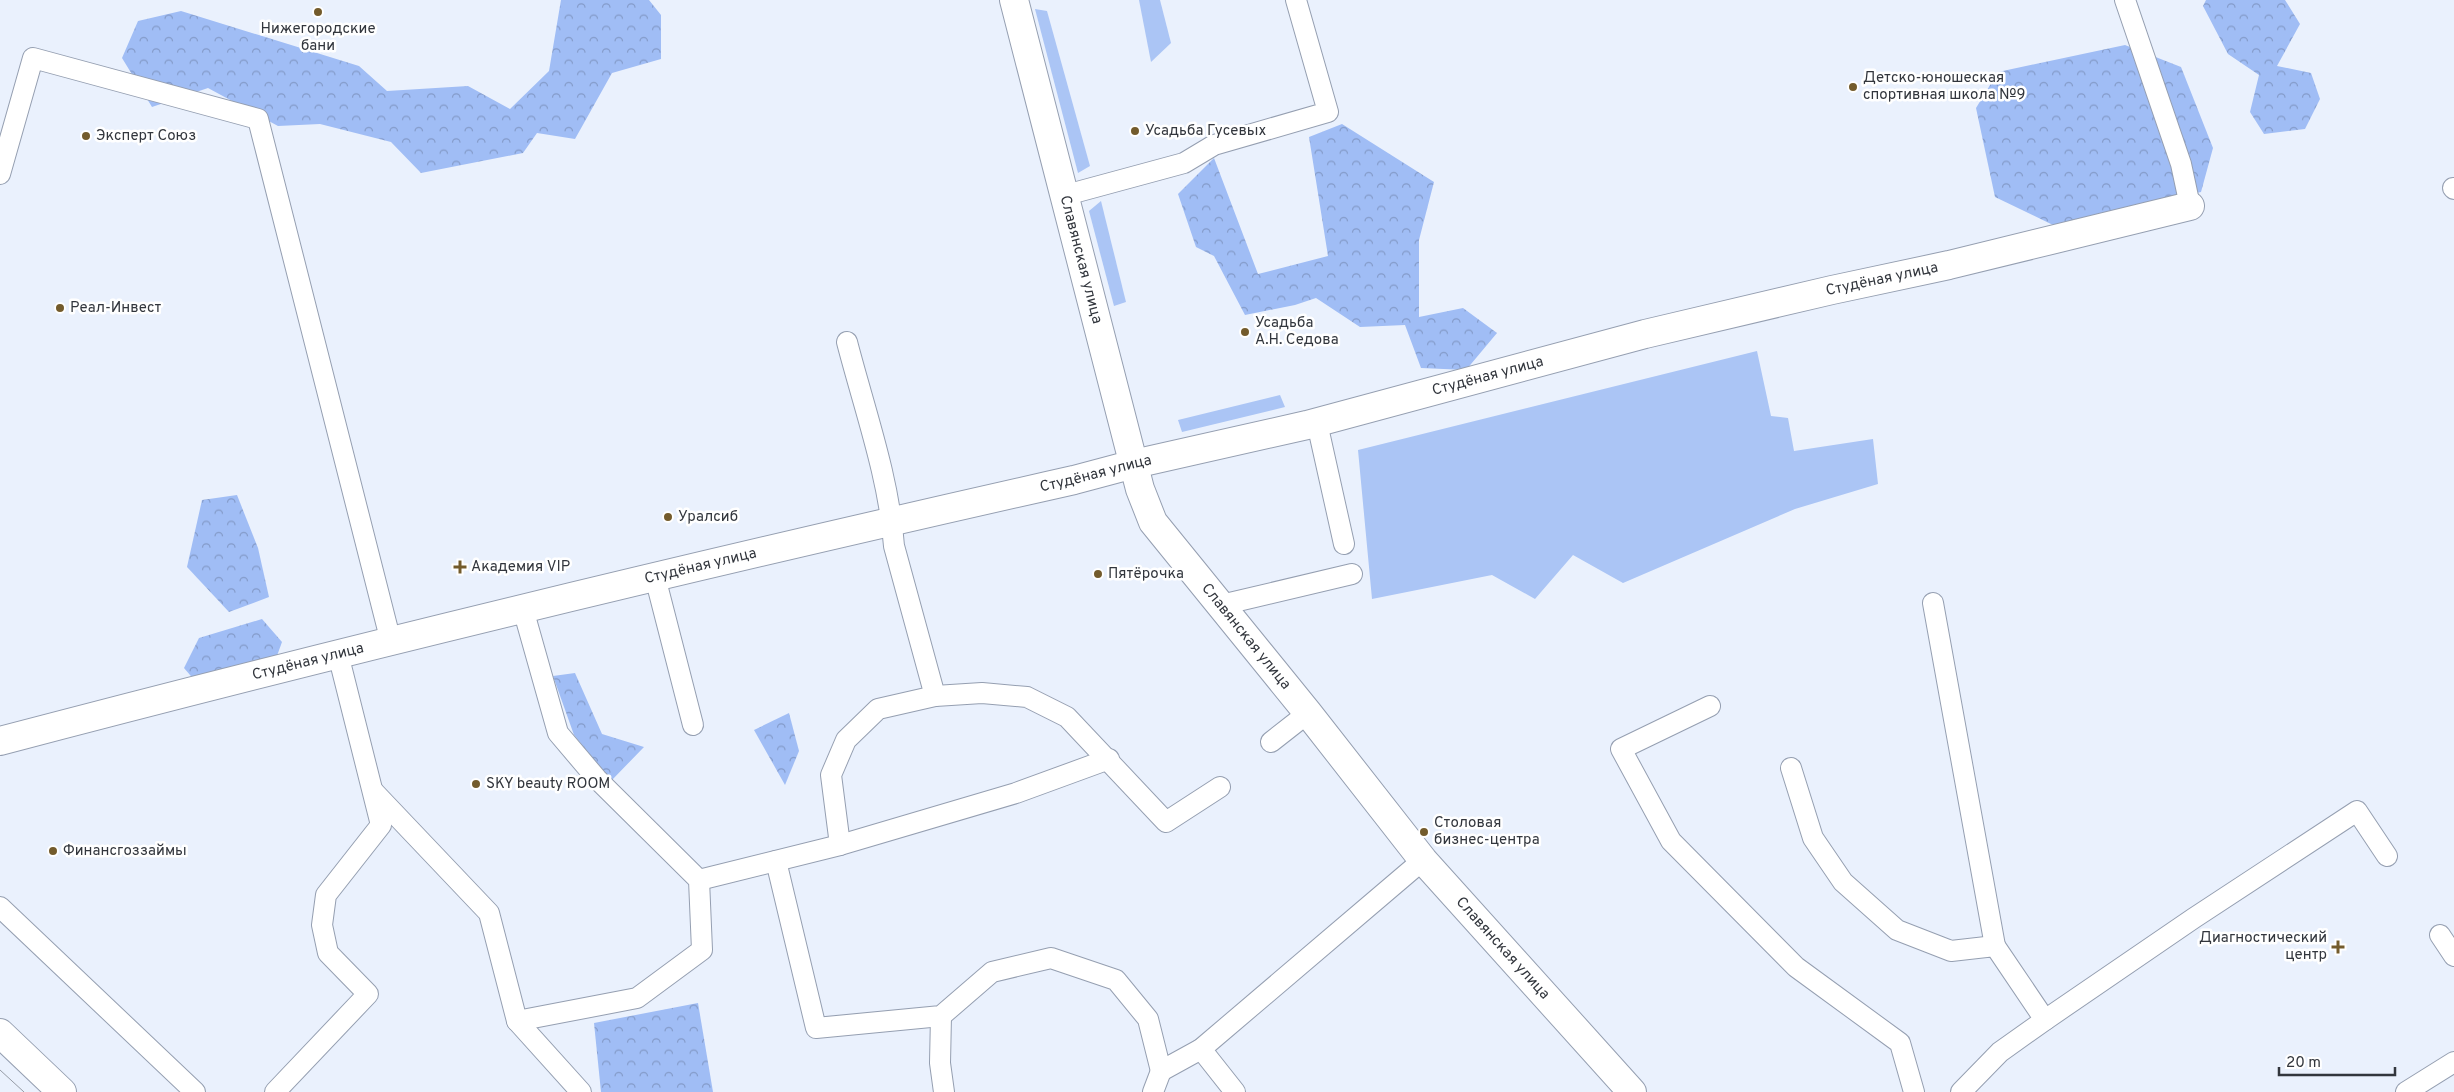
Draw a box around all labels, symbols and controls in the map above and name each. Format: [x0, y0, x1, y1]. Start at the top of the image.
marker: Нижегородские бани [312, 6, 324, 18]
place label: Нижегородские бани [260, 20, 376, 56]
place label: Детско-юношеская спортивная школа №9 [1863, 69, 2025, 105]
marker: Детско-юношеская спортивная школа №9 [1847, 81, 1859, 93]
place label: Усадьба Гусевых [1145, 122, 1267, 141]
marker: Усадьба Гусевых [1129, 125, 1141, 137]
place label: Эксперт Союз [96, 127, 196, 146]
marker: Эксперт Союз [80, 130, 92, 142]
street label: Славянская улица [1055, 193, 1107, 326]
street label: Студёная улица [1824, 258, 1940, 301]
place label: Реал-Инвест [70, 299, 162, 318]
marker: Реал-Инвест [54, 302, 66, 314]
place label: Усадьба А.Н. Седова [1255, 314, 1339, 350]
marker: Усадьба А.Н. Седова [1239, 326, 1251, 338]
street label: Студёная улица [1430, 352, 1546, 400]
street label: Студёная улица [1038, 451, 1154, 497]
place label: Уралсиб [678, 508, 738, 527]
marker: Уралсиб [662, 511, 674, 523]
street label: Студёная улица [643, 544, 758, 589]
place label: Академия VIP [471, 558, 570, 577]
marker: Академия VIP [453, 560, 467, 574]
place label: Пятёрочка [1108, 565, 1184, 584]
marker: Пятёрочка [1092, 568, 1104, 580]
street label: Славянская улица [1197, 579, 1295, 694]
street label: Студёная улица [250, 639, 366, 685]
place label: SKY beauty ROOM [486, 775, 610, 794]
marker: SKY beauty ROOM [470, 778, 482, 790]
place label: Столовая бизнес-центра [1434, 814, 1540, 850]
marker: Столовая бизнес-центра [1418, 826, 1430, 838]
place label: Финансгоззаймы [63, 842, 187, 861]
marker: Финансгоззаймы [47, 845, 59, 857]
street label: Славянская улица [1451, 893, 1554, 1004]
place label: Диагностический центр [2199, 929, 2327, 965]
marker: Диагностический центр [2331, 940, 2345, 954]
scale bar [2279, 1044, 2395, 1076]
text: 20 m [2286, 1054, 2321, 1073]

